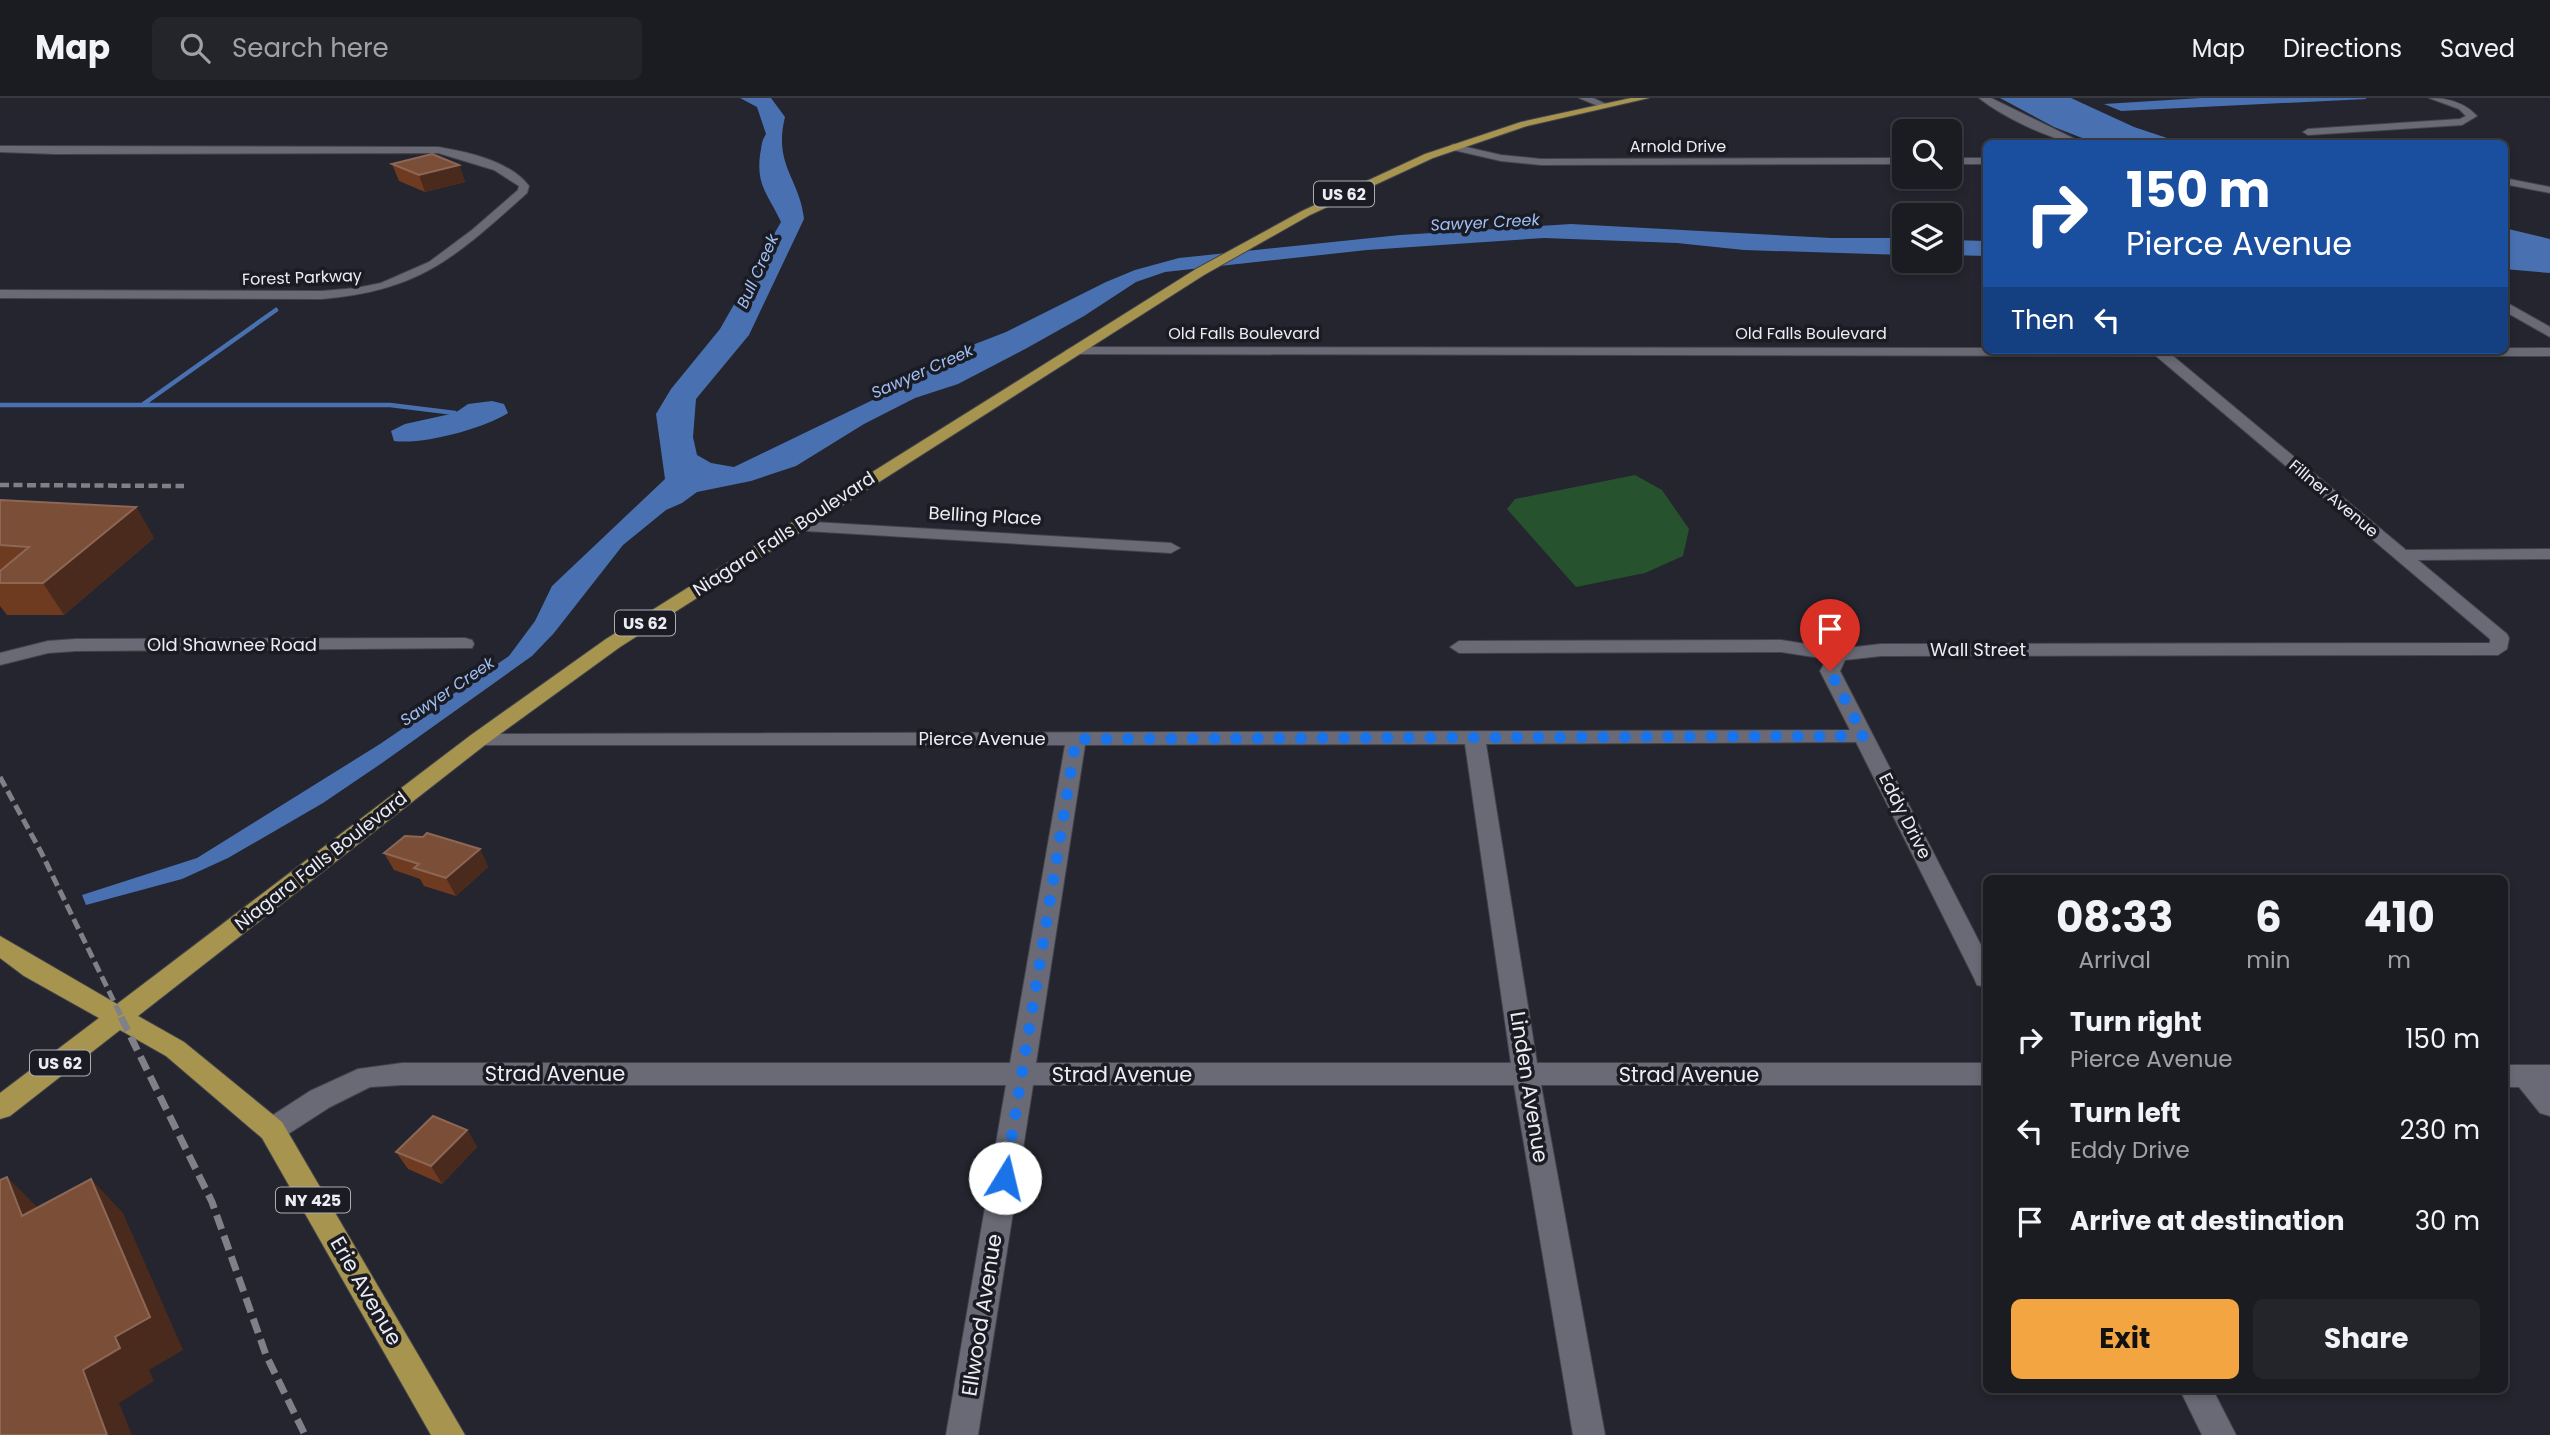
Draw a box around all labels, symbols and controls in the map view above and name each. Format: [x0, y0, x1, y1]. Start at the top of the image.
search box [152, 17, 642, 80]
text: Map [35, 24, 110, 71]
icon: search [176, 29, 214, 67]
text: Search here [232, 30, 389, 66]
text: Map [2192, 32, 2245, 65]
text: Directions [2283, 32, 2402, 65]
text: Saved [2440, 32, 2515, 65]
map controls [1892, 119, 1962, 273]
button: search [1892, 119, 1962, 189]
street label: Arnold Drive [1630, 135, 1726, 158]
text: 150 m [2126, 156, 2271, 224]
icon: right [2011, 168, 2102, 259]
road number: US 62 [1314, 181, 1374, 206]
button: layers [1892, 203, 1962, 273]
water label: Sawyer Creek [1430, 208, 1541, 237]
text: Pierce Avenue [2126, 221, 2352, 266]
water label: Bull Creek [731, 230, 784, 312]
street label: Forest Parkway [242, 264, 362, 291]
icon: left [2088, 301, 2126, 339]
text: Then [2011, 302, 2074, 338]
street label: Old Falls Boulevard [1168, 322, 1320, 345]
street label: Old Falls Boulevard [1735, 322, 1887, 345]
water label: Sawyer Creek [868, 338, 978, 404]
street label: Fillner Avenue [2284, 454, 2383, 543]
street label: Niagara Falls Boulevard [688, 465, 880, 602]
street label: Belling Place [928, 500, 1042, 531]
pin [1800, 599, 1860, 671]
road number: US 62 [615, 610, 675, 636]
icon: arrive [1811, 610, 1849, 648]
street label: Old Shawnee Road [147, 632, 317, 657]
street label: Wall Street [1930, 637, 2026, 662]
water label: Sawyer Creek [396, 651, 500, 732]
street label: Pierce Avenue [918, 726, 1046, 751]
street label: Eddy Drive [1873, 768, 1938, 863]
street label: Niagara Falls Boulevard [229, 785, 412, 936]
text: 08:33 [2056, 888, 2173, 947]
text: 6 [2255, 888, 2282, 947]
text: 410 [2363, 888, 2435, 947]
text: Arrival [2078, 944, 2151, 976]
text: min [2246, 944, 2290, 976]
text: m [2387, 944, 2411, 976]
text: Turn right [2070, 1004, 2202, 1040]
street label: Linden Avenue [1503, 1009, 1556, 1165]
icon: right [2011, 1021, 2049, 1059]
text: 150 m [2405, 1021, 2480, 1057]
text: Pierce Avenue [2070, 1043, 2233, 1075]
road number: US 62 [30, 1051, 90, 1076]
street label: Strad Avenue [485, 1059, 625, 1088]
street label: Strad Avenue [1052, 1060, 1192, 1089]
street label: Strad Avenue [1619, 1060, 1759, 1089]
text: Turn left [2070, 1095, 2181, 1131]
icon: left [2011, 1112, 2049, 1150]
text: 230 m [2400, 1112, 2480, 1148]
text: Eddy Drive [2070, 1134, 2190, 1166]
position arrow [968, 1141, 1042, 1215]
road number: NY 425 [276, 1188, 350, 1212]
icon: arrive [2011, 1203, 2049, 1241]
text: Arrive at destination [2070, 1203, 2345, 1239]
text: 30 m [2415, 1203, 2480, 1239]
street label: Erie Avenue [324, 1231, 409, 1351]
street label: Ellwood Avenue [954, 1232, 1009, 1398]
button: Exit [2011, 1299, 2239, 1379]
button: Share [2253, 1299, 2480, 1379]

